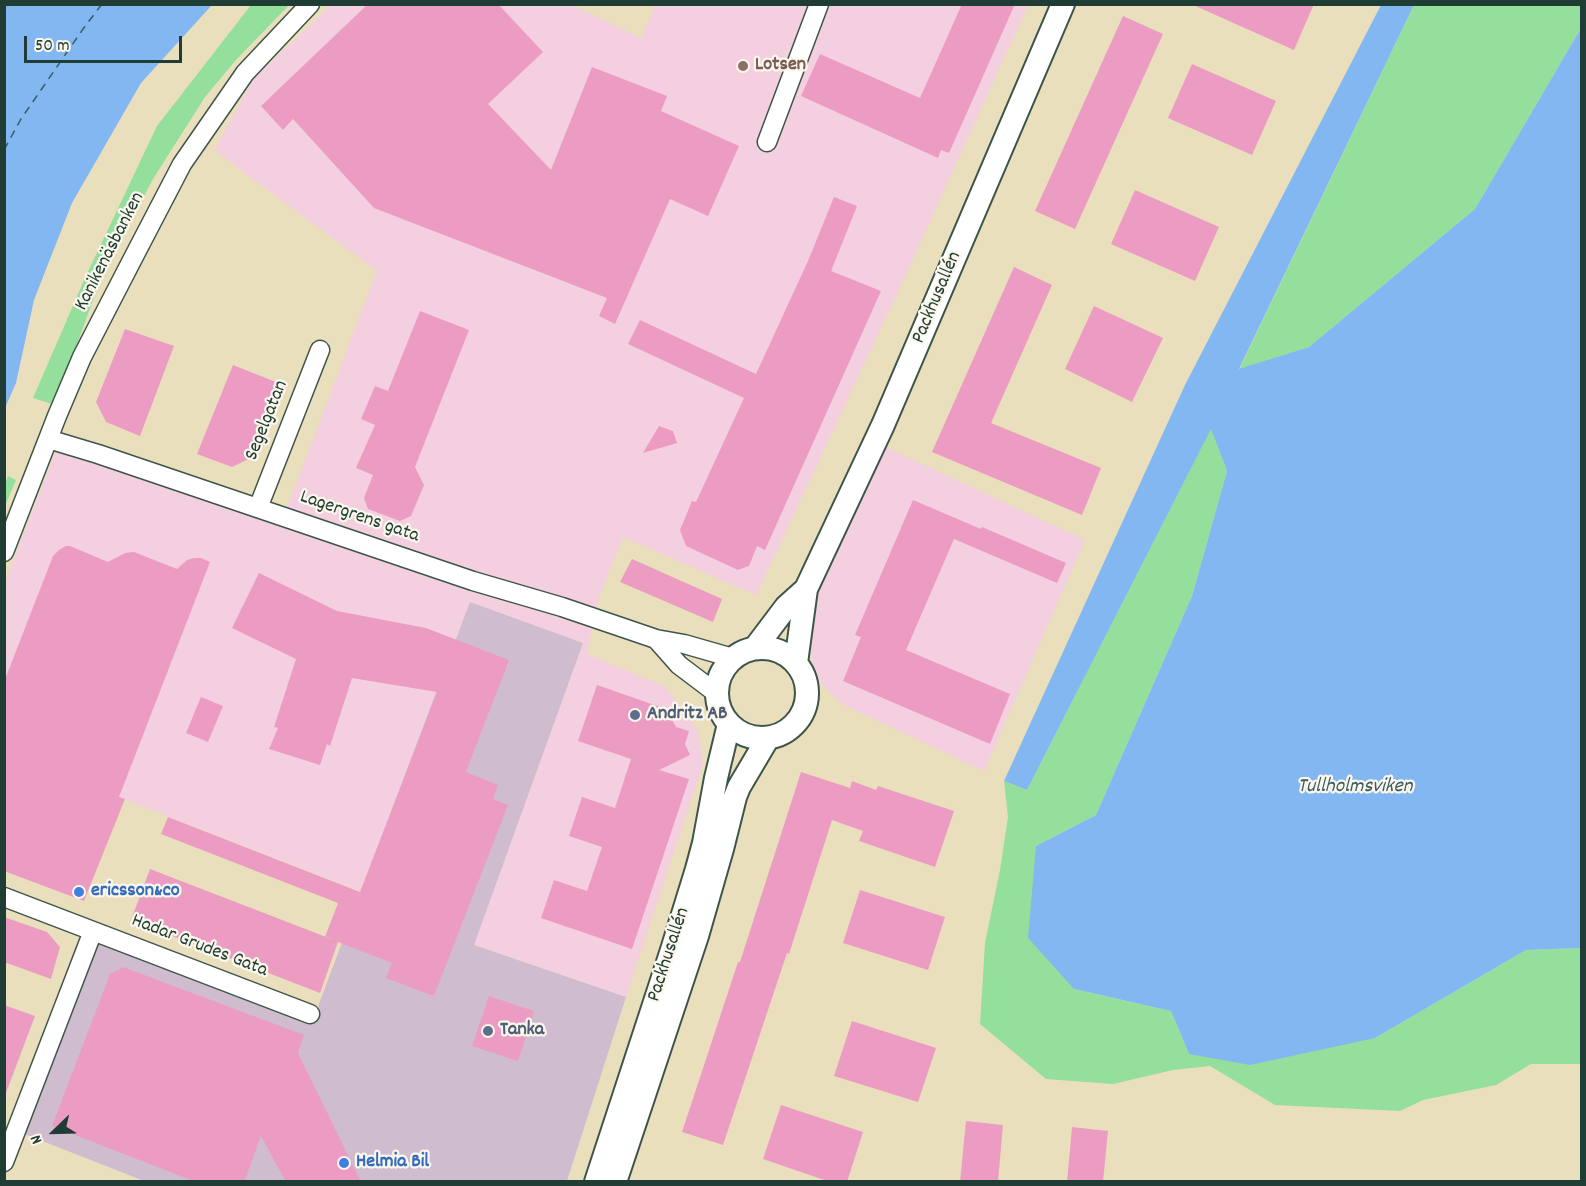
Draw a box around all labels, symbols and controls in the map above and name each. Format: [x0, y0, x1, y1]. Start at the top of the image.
scale bar [27, 24, 184, 62]
text: 50 m [35, 34, 70, 59]
place label: Lotsen [755, 54, 806, 78]
marker: Lotsen [736, 59, 750, 73]
street label: Kanikenäsbanken [71, 189, 151, 315]
street label: Packhusallén [908, 248, 968, 348]
street label: Segelgatan [241, 378, 295, 464]
street label: Lagergrens gata [296, 486, 422, 550]
place label: Andritz AB [647, 703, 728, 727]
marker: Andritz AB [628, 708, 642, 722]
water label: Tullholmsviken [1298, 775, 1412, 801]
place label: ericsson&co [91, 880, 180, 904]
marker: ericsson&co [72, 885, 86, 899]
street label: Packhusallén [643, 905, 697, 1005]
street label: Hadar Grudes Gata [128, 910, 270, 984]
place label: Tanka [500, 1019, 544, 1043]
marker: Tanka [481, 1024, 495, 1038]
north arrow [24, 1102, 84, 1162]
text: N [25, 1131, 49, 1147]
place label: Helmia Bil [356, 1151, 429, 1175]
marker: Helmia Bil [337, 1156, 351, 1170]

